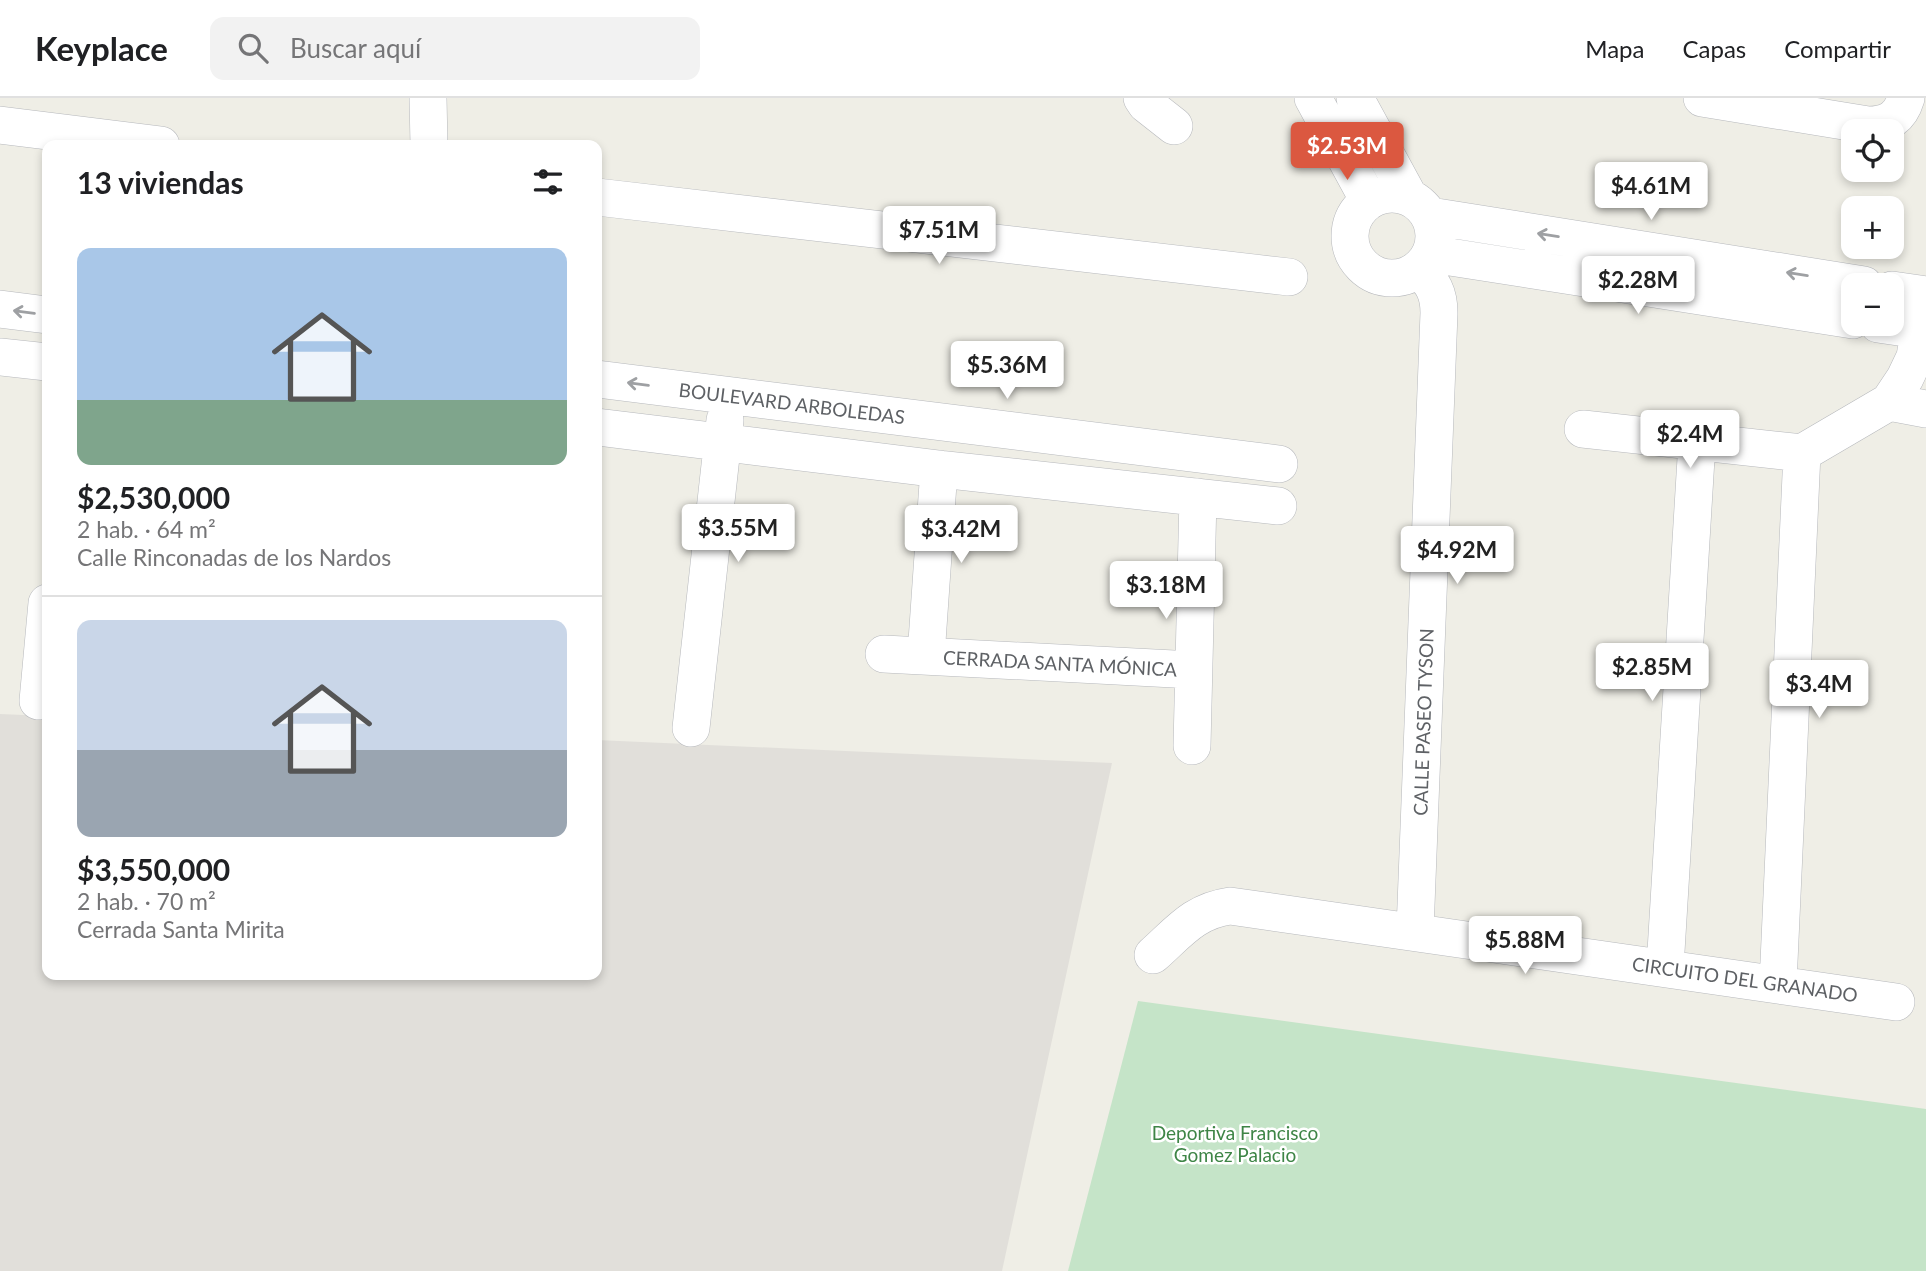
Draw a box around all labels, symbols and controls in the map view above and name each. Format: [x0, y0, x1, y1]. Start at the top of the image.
search box [210, 17, 700, 80]
text: Keyplace [35, 28, 168, 68]
icon: search [234, 29, 272, 67]
text: Buscar aquí [290, 32, 421, 64]
text: Mapa [1585, 34, 1644, 63]
text: Capas [1682, 34, 1746, 63]
text: Compartir [1784, 34, 1891, 63]
map controls [1841, 119, 1904, 336]
button: locate [1841, 119, 1904, 182]
pin: $2.53M [1290, 122, 1404, 182]
text: $2.53M [1307, 131, 1387, 159]
pin: $4.61M [1594, 162, 1708, 222]
icon: filters [529, 163, 567, 201]
text: 13 viviendas [77, 164, 244, 200]
text: $4.61M [1611, 171, 1691, 199]
button: + [1841, 196, 1904, 259]
pin: $7.51M [882, 206, 996, 266]
text: $7.51M [899, 215, 979, 243]
one-way arrow [1537, 228, 1560, 241]
pin: $2.28M [1581, 256, 1695, 316]
text: $2.28M [1598, 265, 1678, 293]
one-way arrow [1786, 268, 1808, 281]
button: − [1841, 273, 1904, 336]
icon: home [259, 294, 385, 420]
one-way arrow [13, 306, 35, 319]
pin: $5.36M [950, 342, 1064, 401]
text: $5.36M [967, 350, 1047, 378]
one-way arrow [627, 377, 650, 390]
street label: BOULEVARD ARBOLEDAS [678, 378, 906, 428]
pin: $2.4M [1641, 410, 1739, 470]
text: $2.4M [1656, 419, 1724, 447]
text: $2,530,000 [77, 479, 230, 515]
pin: $3.55M [681, 504, 795, 564]
pin: $3.42M [904, 505, 1018, 565]
text: $3.55M [698, 513, 778, 541]
text: $3.42M [921, 514, 1001, 542]
text: 2 hab. · 64 m² [77, 515, 216, 543]
pin: $4.92M [1400, 526, 1514, 586]
text: $4.92M [1417, 535, 1497, 563]
text: Calle Rinconadas de los Nardos [77, 543, 391, 571]
pin: $3.18M [1109, 561, 1223, 621]
text: $3.18M [1126, 570, 1206, 598]
street label: CALLE PASEO TYSON [1408, 628, 1438, 816]
pin: $2.85M [1595, 644, 1709, 703]
street label: CERRADA SANTA MÓNICA [942, 645, 1178, 681]
text: $2.85M [1612, 652, 1692, 680]
pin: $3.4M [1770, 660, 1868, 720]
icon: home [259, 666, 385, 792]
text: $3.4M [1785, 669, 1853, 697]
text: $3,550,000 [77, 851, 230, 887]
text: 2 hab. · 70 m² [77, 887, 216, 915]
text: Cerrada Santa Mirita [77, 915, 285, 943]
pin: $5.88M [1468, 916, 1582, 976]
text: $5.88M [1485, 925, 1565, 953]
street label: CIRCUITO DEL GRANADO [1631, 952, 1859, 1006]
park label: Deportiva Francisco Gomez Palacio [1152, 1121, 1318, 1166]

